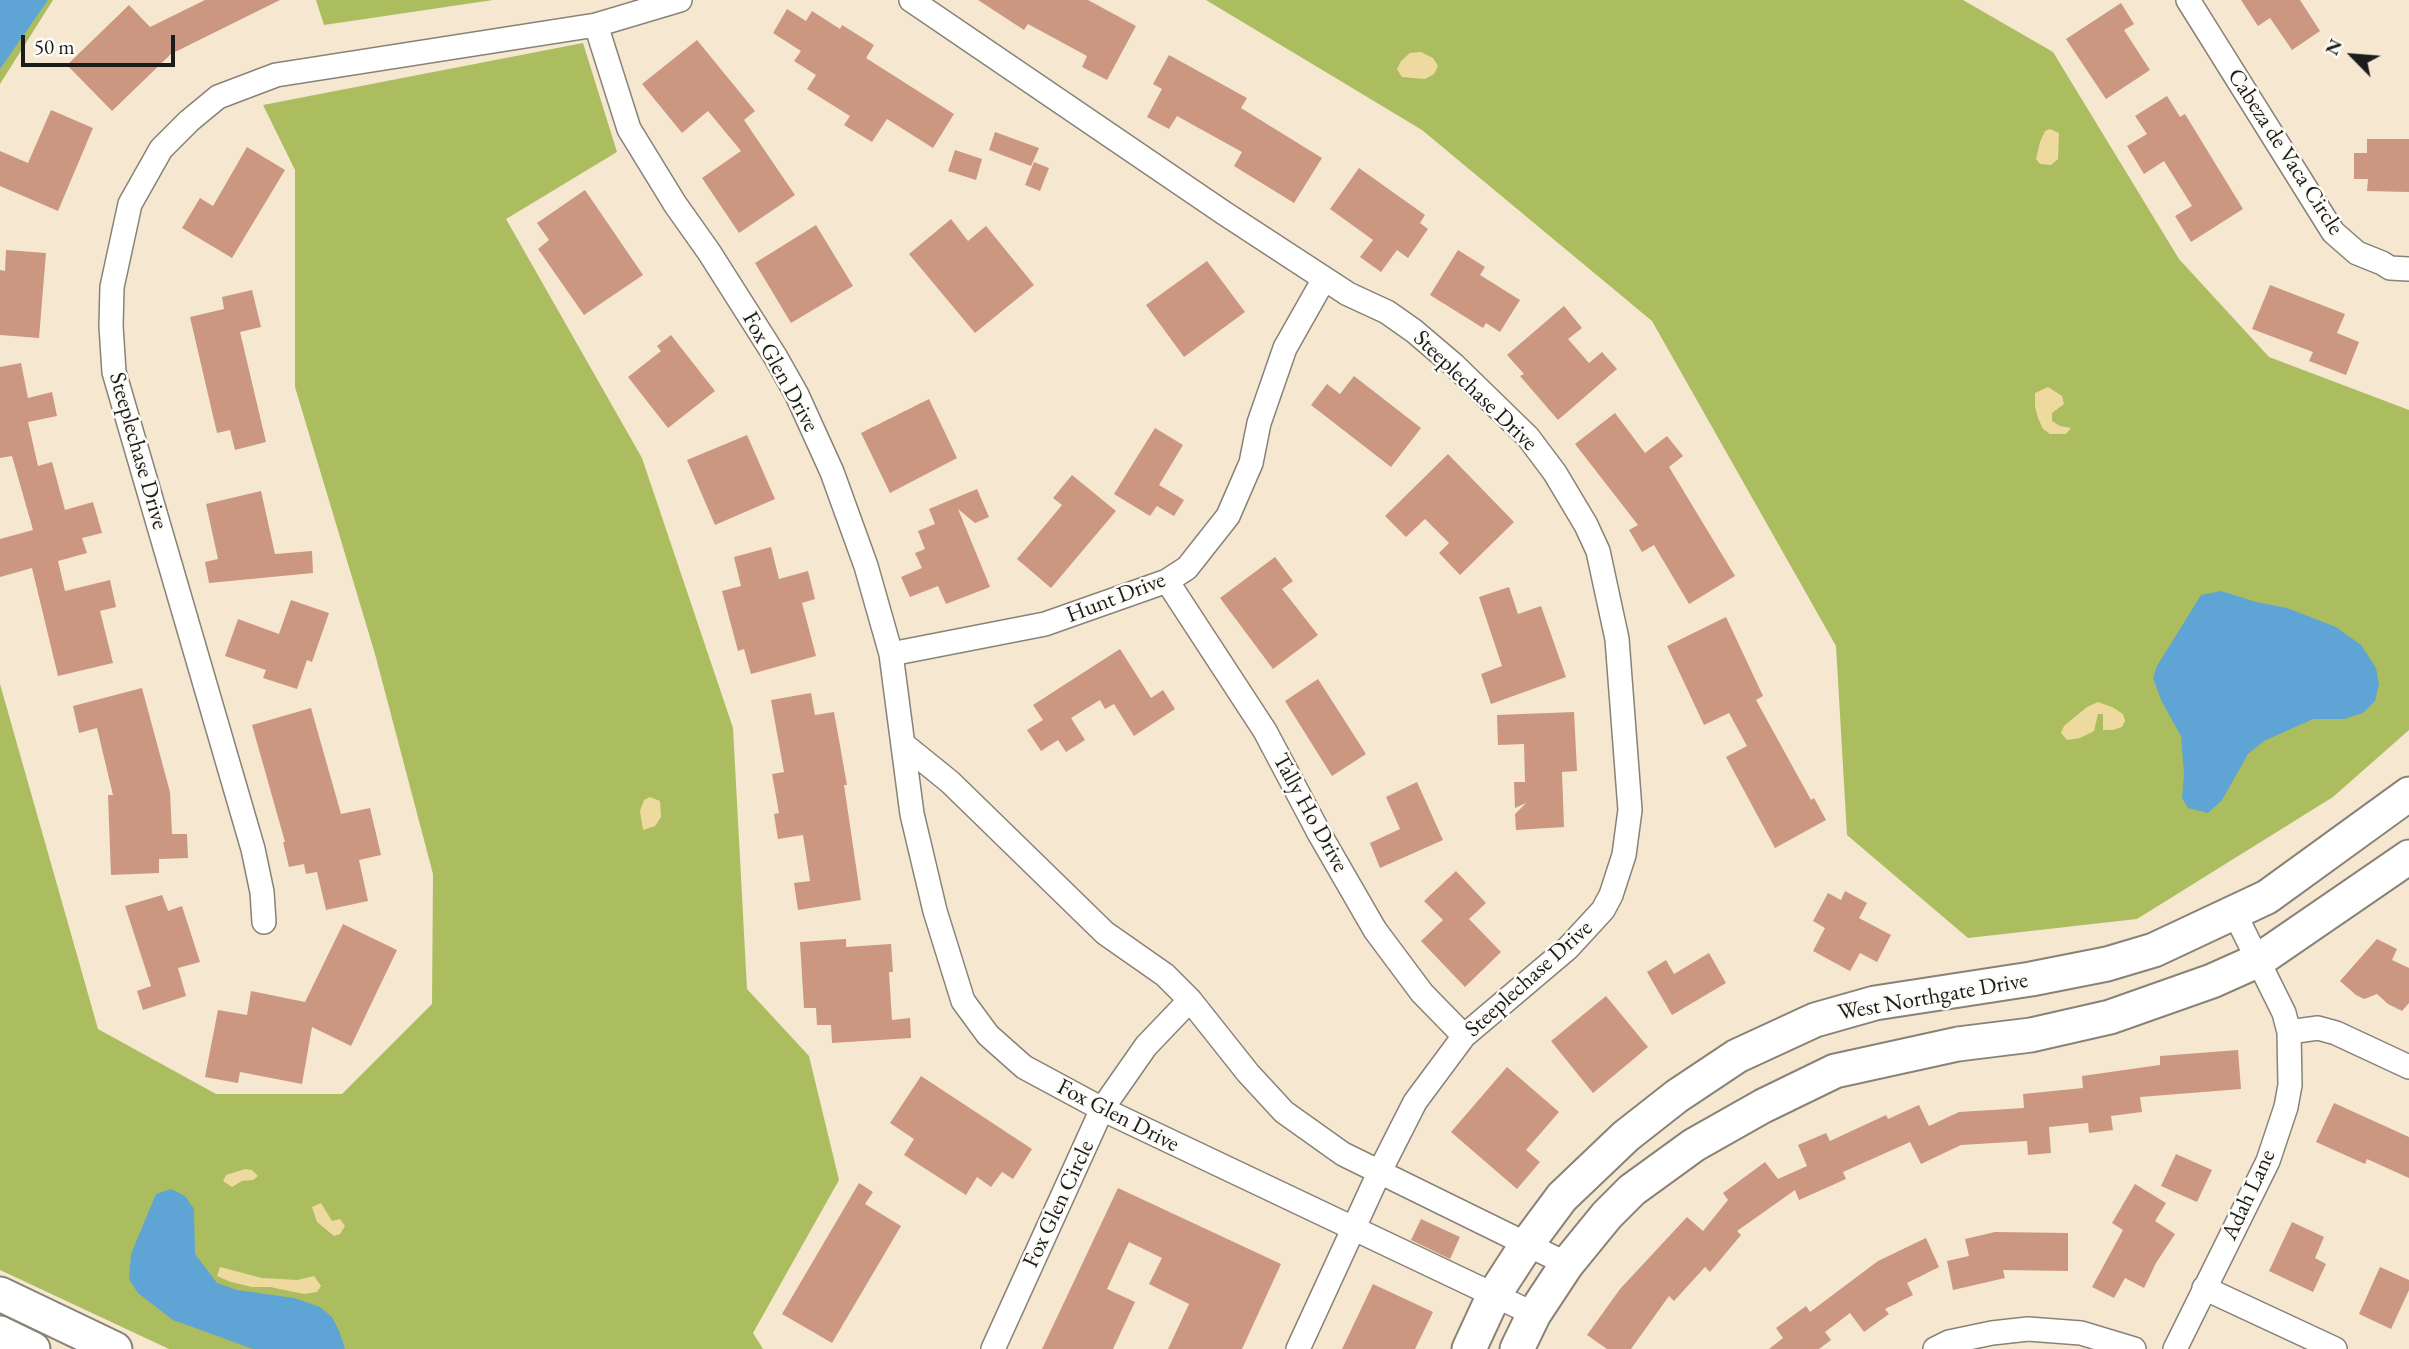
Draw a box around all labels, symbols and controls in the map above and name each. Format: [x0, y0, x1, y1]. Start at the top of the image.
scale bar [24, 21, 178, 65]
north arrow [2318, 21, 2388, 91]
text: 50 m [34, 33, 75, 60]
text: N [2319, 35, 2348, 59]
street label: Cabeza de Vaca Circle [2221, 64, 2349, 240]
street label: Fox Glen Drive [736, 307, 824, 437]
street label: Steeplechase Drive [1407, 325, 1543, 457]
street label: Steeplechase Drive [102, 369, 174, 533]
street label: Hunt Drive [1063, 567, 1169, 629]
street label: Tally Ho Drive [1266, 749, 1354, 877]
street label: Steeplechase Drive [1460, 915, 1598, 1043]
street label: West Northgate Drive [1836, 967, 2030, 1027]
street label: Fox Glen Drive [1052, 1073, 1184, 1159]
street label: Fox Glen Circle [1017, 1136, 1101, 1272]
street label: Adah Lane [2216, 1145, 2282, 1245]

